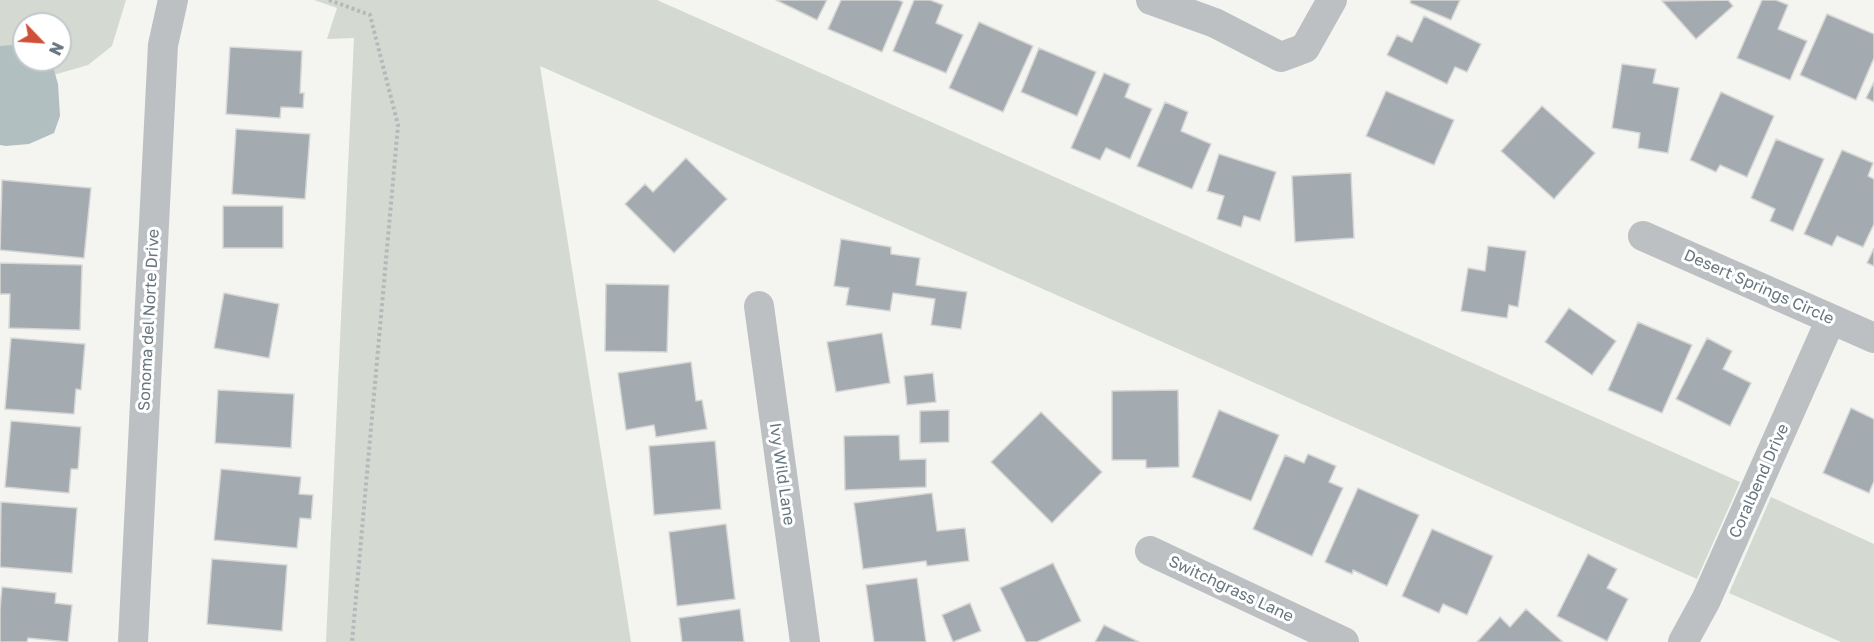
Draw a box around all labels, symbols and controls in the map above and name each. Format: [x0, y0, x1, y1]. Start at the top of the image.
north arrow [12, 12, 72, 72]
text: N [45, 39, 68, 58]
street label: Sonoma del Norte Drive [135, 228, 163, 412]
street label: Desert Springs Circle [1681, 245, 1837, 329]
street label: Coralbend Drive [1725, 421, 1793, 541]
street label: Ivy Wild Lane [765, 422, 799, 526]
street label: Switchgrass Lane [1165, 552, 1297, 626]

